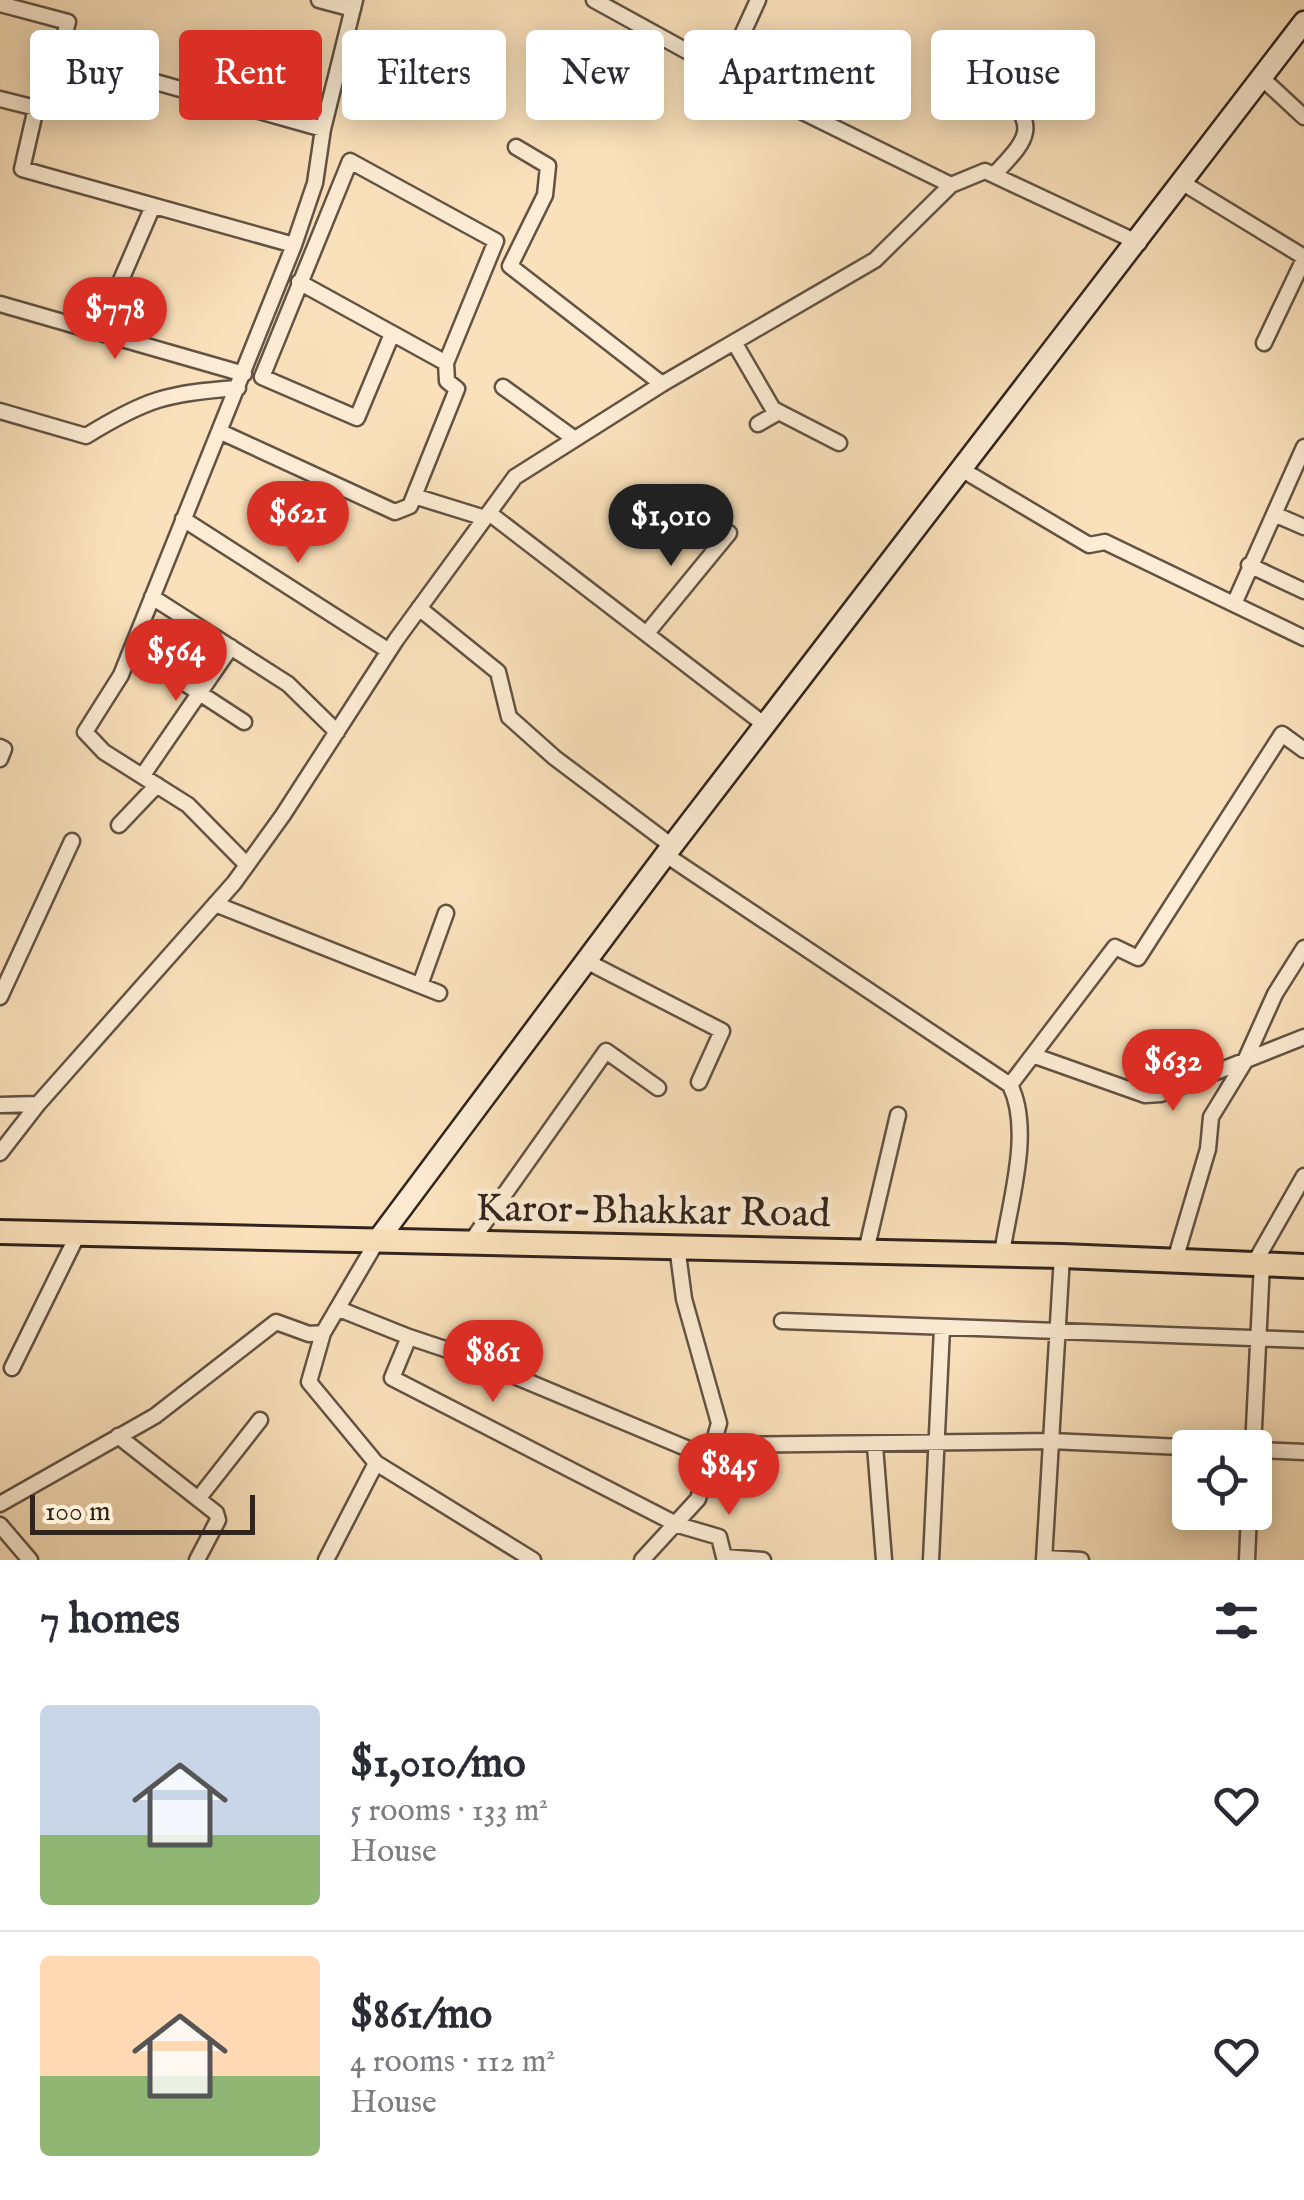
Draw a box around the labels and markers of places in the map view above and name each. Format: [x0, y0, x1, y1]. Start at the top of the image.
pin: $778 [56, 277, 174, 362]
pin: $621 [239, 481, 357, 566]
pin: $1,010 [590, 484, 752, 569]
pin: $564 [117, 619, 235, 704]
pin: $632 [1114, 1029, 1232, 1114]
pin: $861 [434, 1320, 552, 1405]
pin: $845 [670, 1433, 788, 1518]

